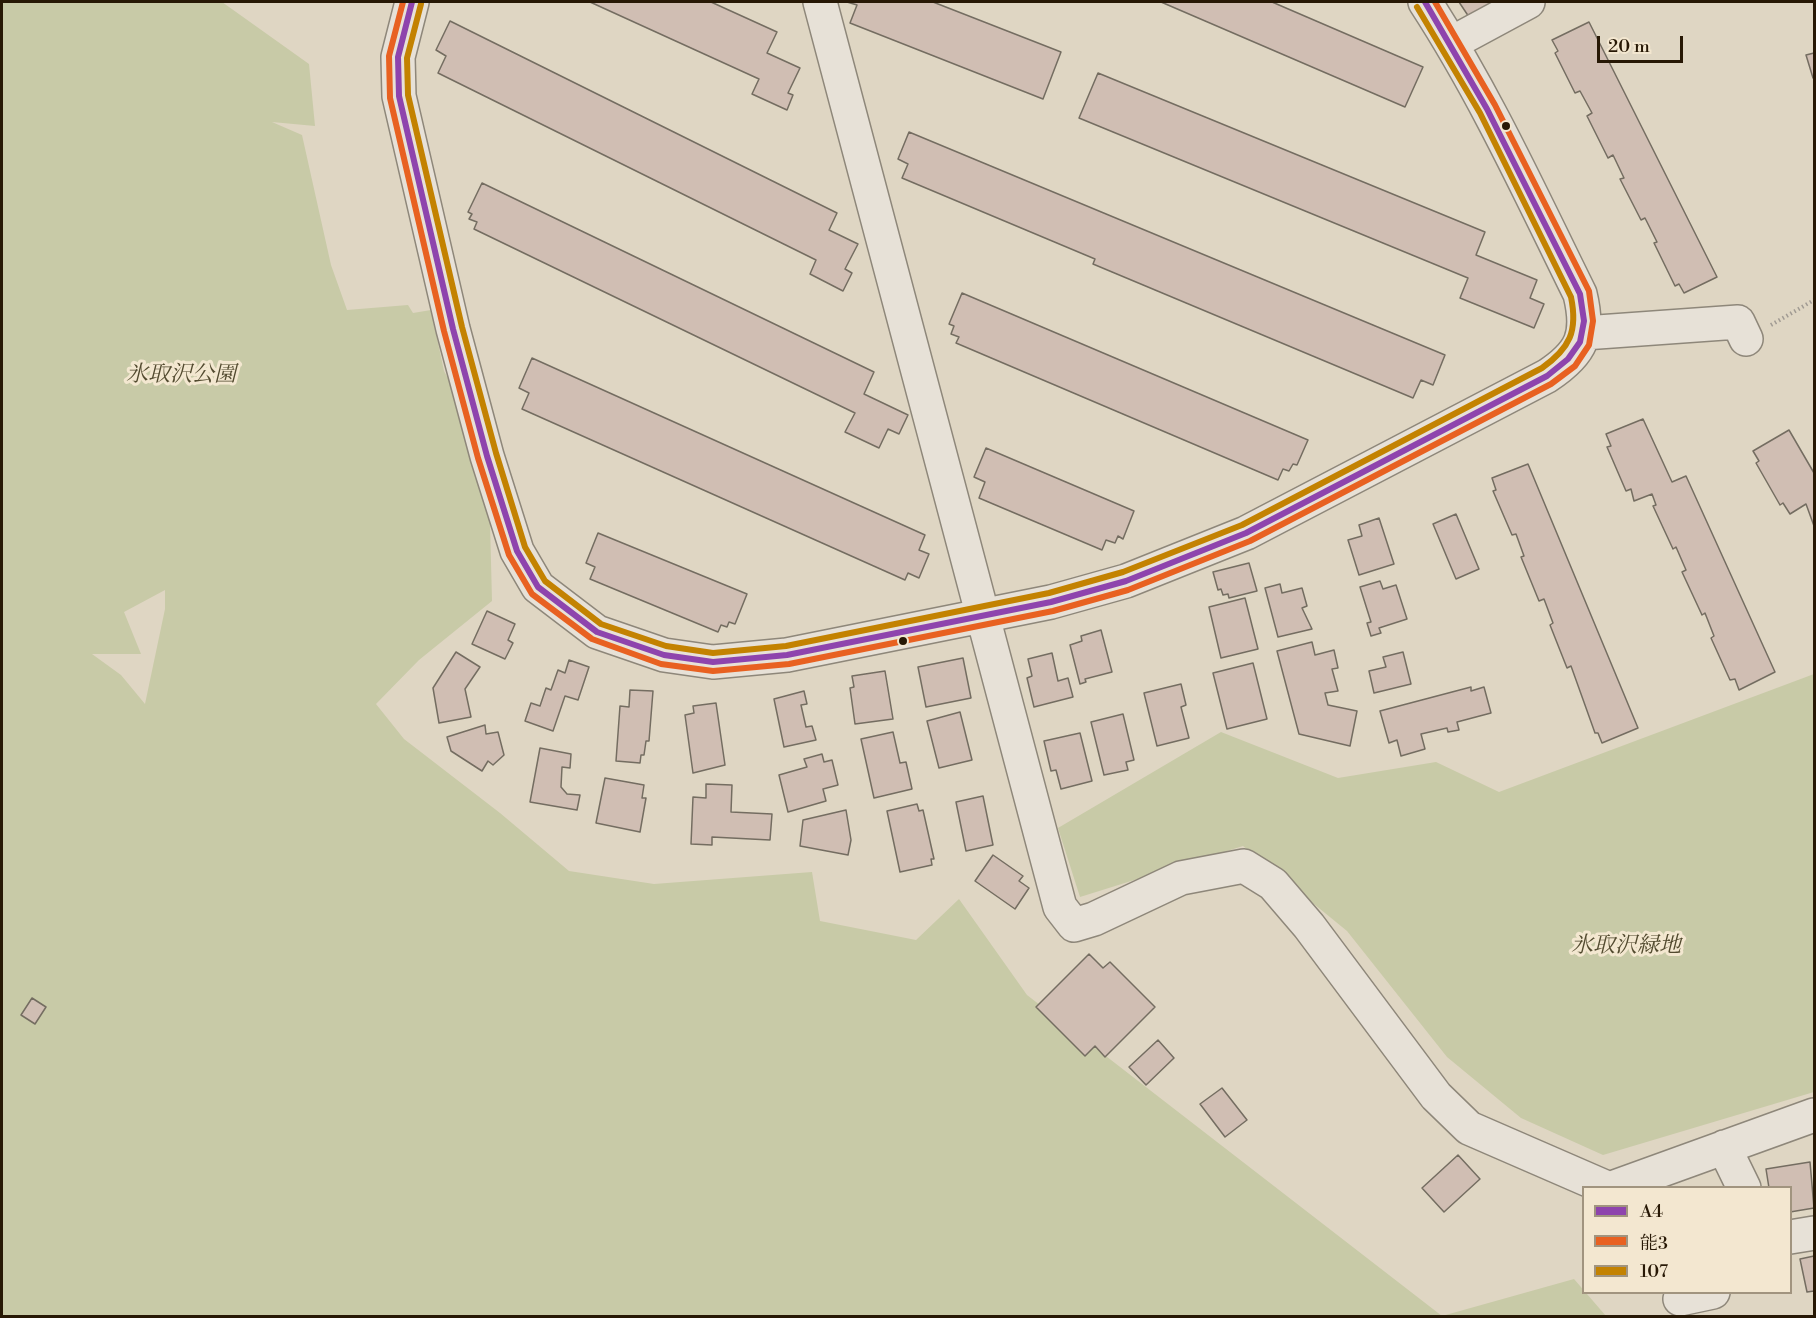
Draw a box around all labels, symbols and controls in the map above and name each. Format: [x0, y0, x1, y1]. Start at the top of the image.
scale bar [1600, 24, 1686, 62]
text: 20 m [1608, 35, 1650, 58]
unlabelled marker [1500, 120, 1512, 132]
park label: 氷取沢公園 [126, 363, 236, 389]
unlabelled marker [897, 635, 909, 647]
park label: 氷取沢緑地 [1571, 934, 1681, 960]
legend [1582, 1186, 1792, 1294]
text: A4 [1640, 1200, 1663, 1223]
text: 能3 [1640, 1232, 1668, 1255]
text: 107 [1640, 1260, 1668, 1283]

